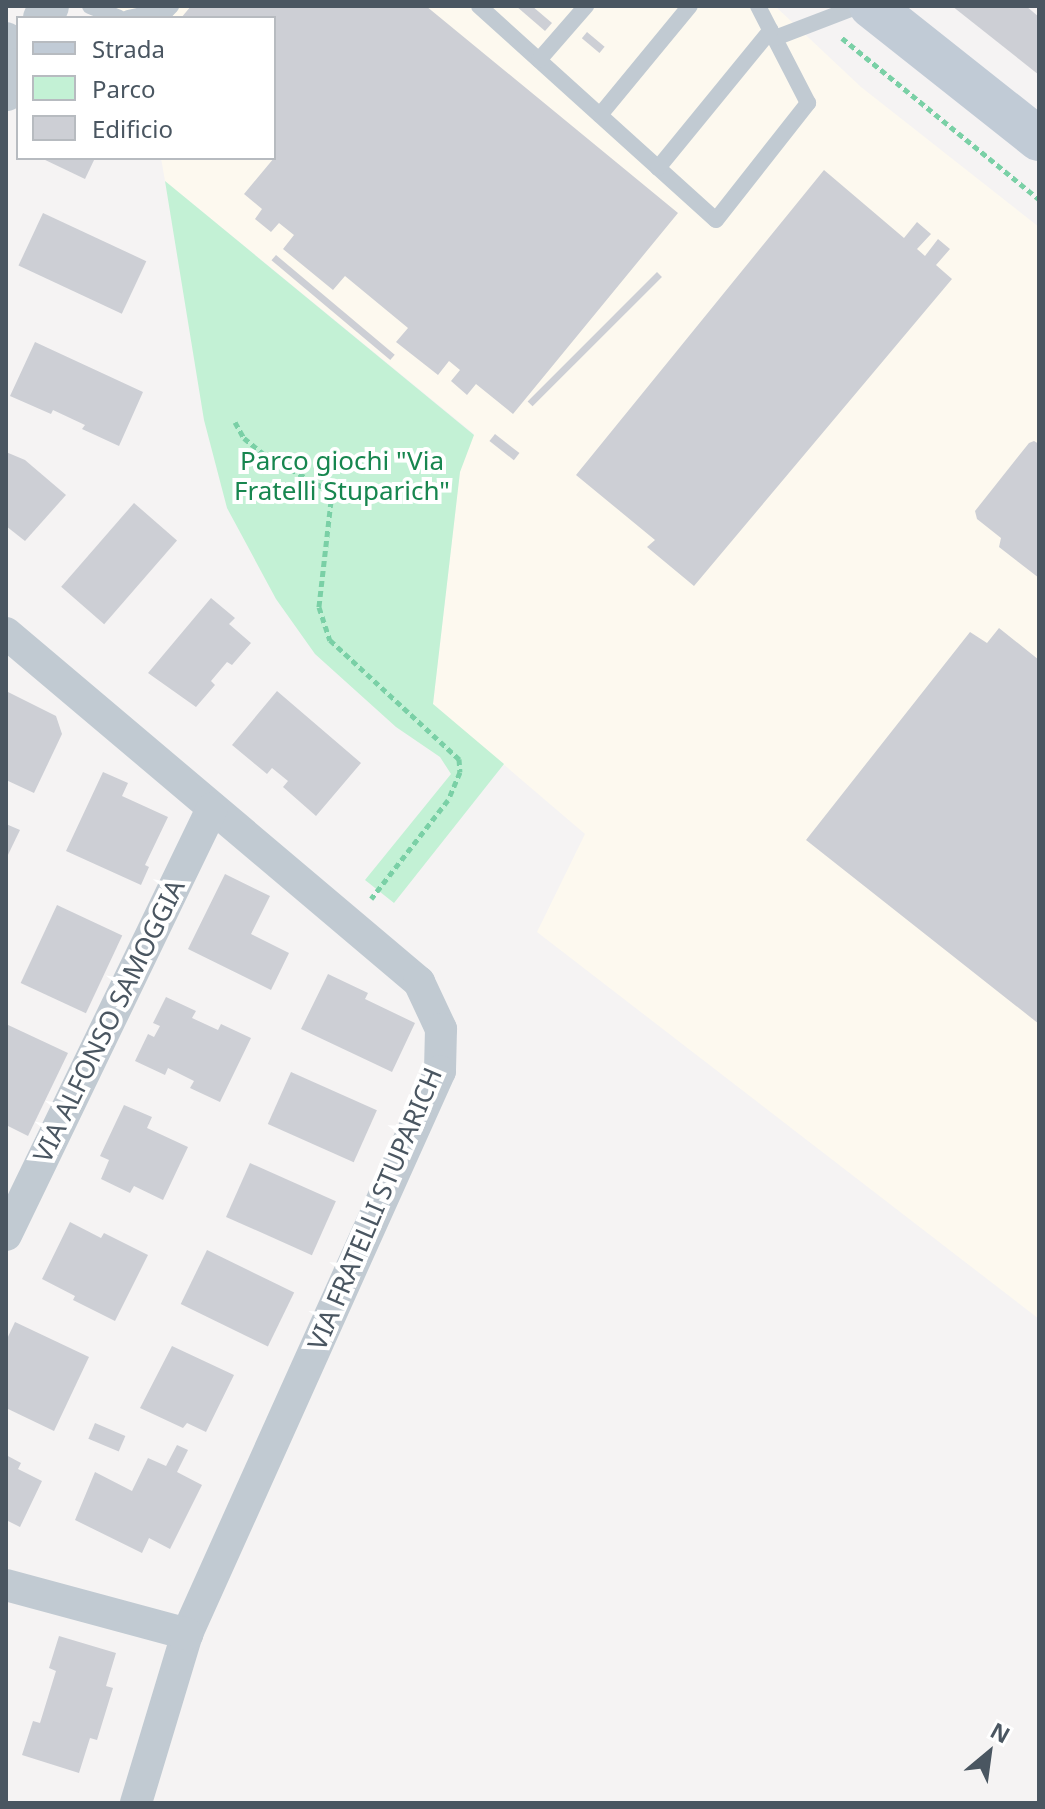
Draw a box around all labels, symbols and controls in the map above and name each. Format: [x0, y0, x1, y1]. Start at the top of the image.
legend [16, 16, 276, 160]
text: Strada [92, 32, 165, 65]
text: Parco [92, 72, 155, 105]
text: Edificio [92, 112, 173, 145]
park label: Parco giochi "Via Fratelli Stuparich" [234, 445, 450, 506]
street label: VIA ALFONSO SAMOGGIA [27, 874, 191, 1168]
street label: VIA FRATELLI STUPARICH [301, 1063, 449, 1355]
north arrow [949, 1713, 1029, 1793]
text: N [986, 1715, 1016, 1749]

